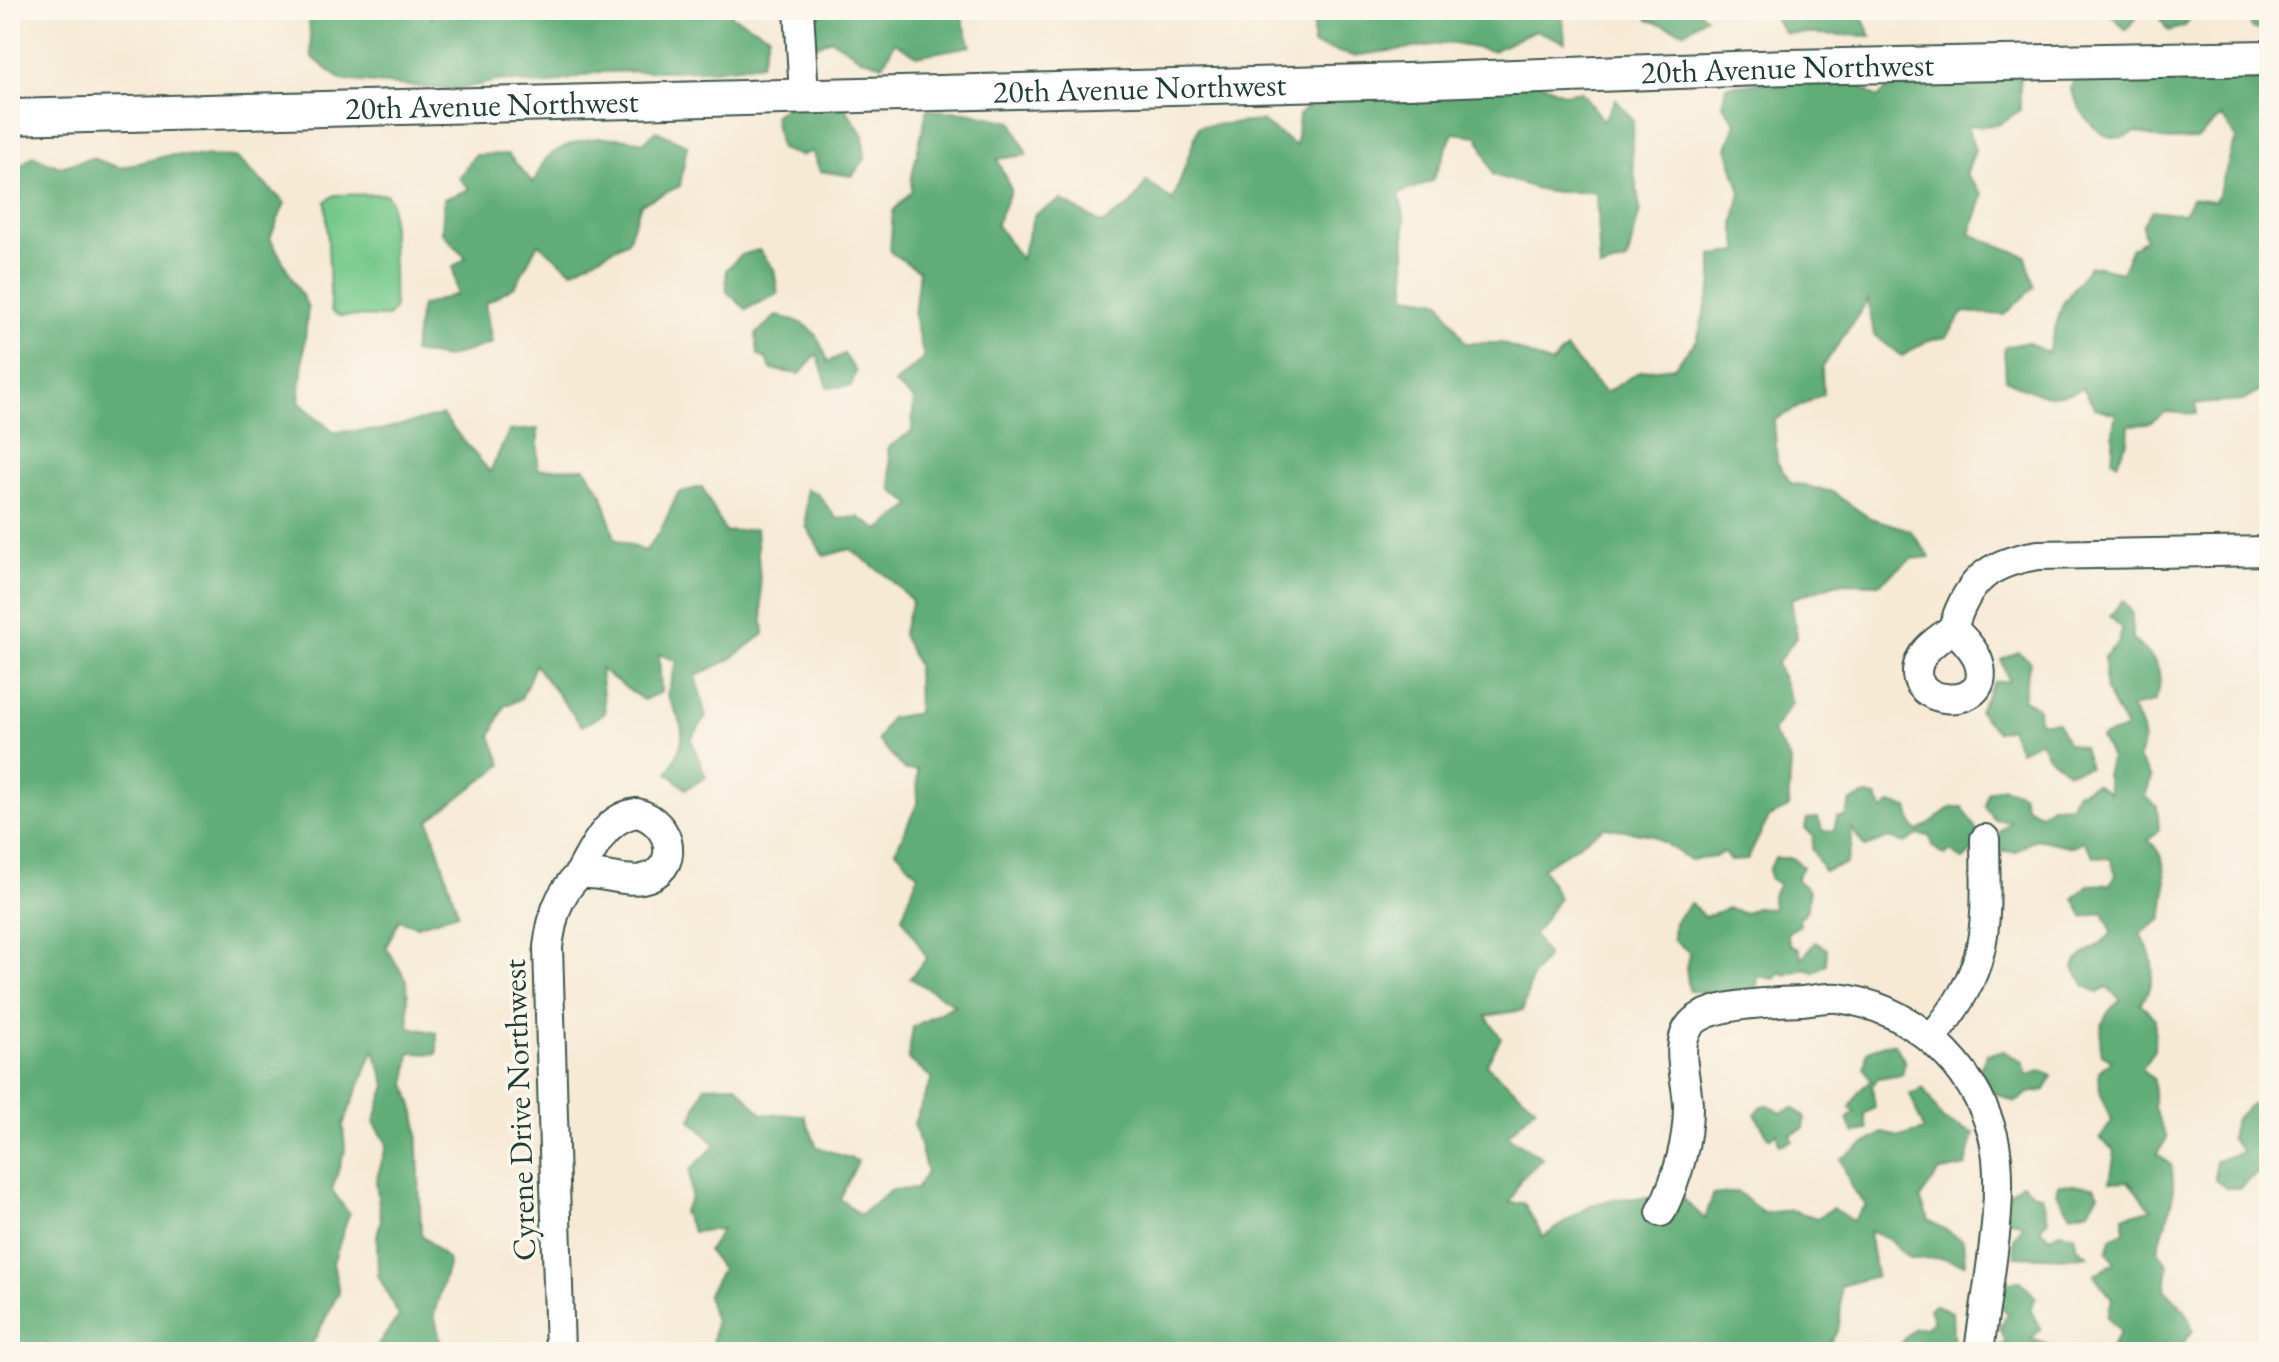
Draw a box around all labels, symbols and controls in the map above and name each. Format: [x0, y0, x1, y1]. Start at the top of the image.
street label: 20th Avenue Northwest [1640, 43, 1934, 93]
street label: 20th Avenue Northwest [992, 63, 1287, 113]
street label: 20th Avenue Northwest [345, 80, 639, 129]
street label: Cyrene Drive Northwest [493, 958, 545, 1262]

